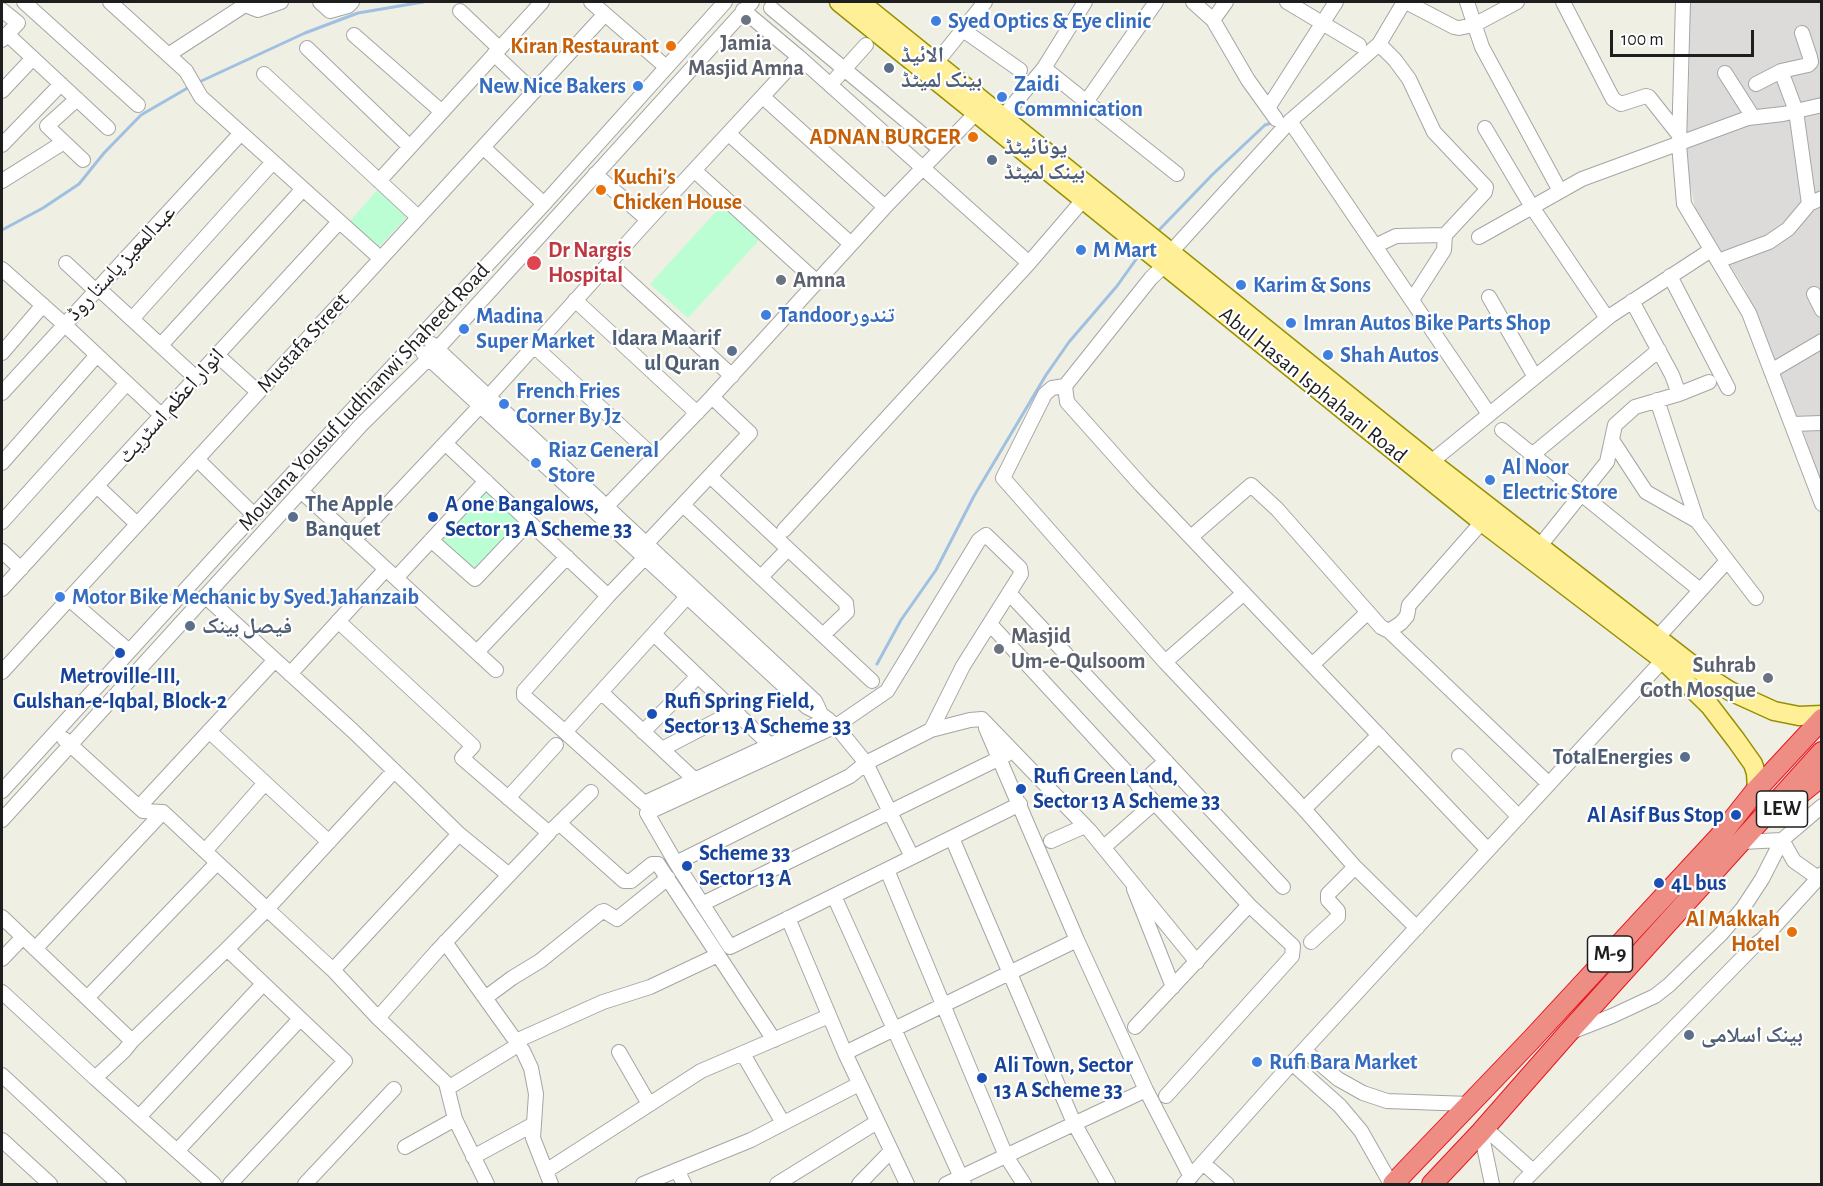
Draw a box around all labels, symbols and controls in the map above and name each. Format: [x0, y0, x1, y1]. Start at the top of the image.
place label: Syed Optics & Eye clinic [948, 8, 1151, 34]
marker: Jamia Masjid Amna [739, 13, 753, 27]
marker: Syed Optics & Eye clinic [929, 14, 943, 28]
scale bar [1613, 18, 1757, 56]
place label: Jamia Masjid Amna [688, 30, 804, 82]
text: 100 m [1621, 31, 1664, 49]
place label: Kiran Restaurant [510, 33, 659, 59]
marker: Kiran Restaurant [664, 39, 678, 53]
place label: الائیڈ بینک لمیٹڈ [901, 42, 982, 94]
marker: الائیڈ بینک لمیٹڈ [882, 61, 896, 75]
place label: Zaidi Commnication [1014, 71, 1143, 122]
place label: New Nice Bakers [479, 73, 626, 99]
marker: New Nice Bakers [631, 79, 645, 93]
marker: Zaidi Commnication [995, 90, 1009, 104]
place label: ADNAN BURGER [810, 124, 961, 150]
marker: ADNAN BURGER [966, 130, 980, 144]
place label: یونائیٹڈ بینک لمیٹڈ [1004, 134, 1085, 186]
marker: یونائیٹڈ بینک لمیٹڈ [985, 153, 999, 167]
place label: Kuchi’s Chicken House [613, 164, 742, 216]
marker: Kuchi’s Chicken House [594, 183, 608, 197]
street label: عبدالمعیز پاستا روڈ [61, 199, 181, 327]
place label: Dr Nargis Hospital [548, 237, 631, 288]
place label: M Mart [1093, 237, 1157, 263]
marker: M Mart [1074, 243, 1088, 257]
marker: Dr Nargis Hospital [525, 254, 543, 272]
street label: Moulana Yousuf Ludhianwi Shaheed Road [233, 258, 495, 536]
place label: Amna [793, 267, 846, 293]
place label: Karim & Sons [1253, 272, 1371, 298]
marker: Amna [774, 273, 788, 287]
marker: Karim & Sons [1234, 278, 1248, 292]
street label: Mustafa Street [251, 288, 355, 398]
street label: Abul Hasan Isphahani Road [1214, 301, 1412, 469]
place label: Tandoorتندور [778, 302, 894, 328]
place label: Madina Super Market [476, 303, 595, 354]
marker: Tandoorتندور [759, 308, 773, 322]
place label: Imran Autos Bike Parts Shop [1303, 310, 1551, 336]
marker: Imran Autos Bike Parts Shop [1284, 316, 1298, 330]
marker: Madina Super Market [457, 322, 471, 336]
place label: Idara Maarif ul Quran [612, 325, 720, 376]
place label: Shah Autos [1340, 342, 1439, 368]
street label: انوار اعظم اسٹریٹ [112, 343, 230, 469]
marker: Idara Maarif ul Quran [725, 344, 739, 358]
marker: Shah Autos [1321, 348, 1335, 362]
place label: French Fries Corner By Jz [516, 378, 621, 430]
marker: French Fries Corner By Jz [497, 397, 511, 411]
place label: Riaz General Store [548, 437, 659, 488]
place label: Al Noor Electric Store [1502, 454, 1618, 506]
marker: Riaz General Store [529, 456, 543, 470]
marker: Al Noor Electric Store [1483, 473, 1497, 487]
place label: The Apple Banquet [305, 491, 393, 542]
place label: A one Bangalows, Sector 13 A Scheme 33 [445, 491, 632, 542]
marker: The Apple Banquet [286, 510, 300, 524]
marker: A one Bangalows, Sector 13 A Scheme 33 [426, 510, 440, 524]
place label: Motor Bike Mechanic by Syed.Jahanzaib [72, 584, 419, 610]
marker: Motor Bike Mechanic by Syed.Jahanzaib [53, 590, 67, 604]
place label: فیصل بینک [202, 613, 292, 639]
marker: فیصل بینک [183, 619, 197, 633]
place label: Masjid Um-e-Qulsoom [1011, 623, 1146, 674]
marker: Masjid Um-e-Qulsoom [992, 642, 1006, 656]
marker: Metroville-III, Gulshan-e-Iqbal, Block-2 [113, 646, 127, 660]
place label: Suhrab Goth Mosque [1640, 652, 1756, 704]
place label: Metroville-III, Gulshan-e-Iqbal, Block-2 [13, 663, 227, 714]
marker: Suhrab Goth Mosque [1761, 671, 1775, 685]
place label: Rufi Spring Field, Sector 13 A Scheme 33 [664, 688, 851, 740]
marker: Rufi Spring Field, Sector 13 A Scheme 33 [645, 707, 659, 721]
place label: TotalEnergies [1553, 744, 1673, 770]
marker: TotalEnergies [1678, 750, 1692, 764]
place label: Rufi Green Land, Sector 13 A Scheme 33 [1033, 763, 1220, 814]
marker: Rufi Green Land, Sector 13 A Scheme 33 [1014, 782, 1028, 796]
road number: LEW [1756, 791, 1808, 827]
place label: Al Asif Bus Stop [1587, 802, 1724, 828]
marker: Al Asif Bus Stop [1729, 808, 1743, 822]
place label: Scheme 33 Sector 13 A [699, 840, 791, 891]
marker: Scheme 33 Sector 13 A [680, 859, 694, 873]
place label: 4L bus [1671, 870, 1726, 896]
marker: 4L bus [1652, 876, 1666, 890]
place label: Al Makkah Hotel [1686, 906, 1780, 957]
marker: Al Makkah Hotel [1785, 925, 1799, 939]
road number: M-9 [1588, 936, 1632, 972]
place label: بینک اسلامی [1701, 1022, 1803, 1048]
marker: بینک اسلامی [1682, 1028, 1696, 1042]
place label: Rufi Bara Market [1269, 1049, 1418, 1075]
place label: Ali Town, Sector 13 A Scheme 33 [994, 1052, 1133, 1104]
marker: Rufi Bara Market [1250, 1055, 1264, 1069]
marker: Ali Town, Sector 13 A Scheme 33 [975, 1071, 989, 1085]

